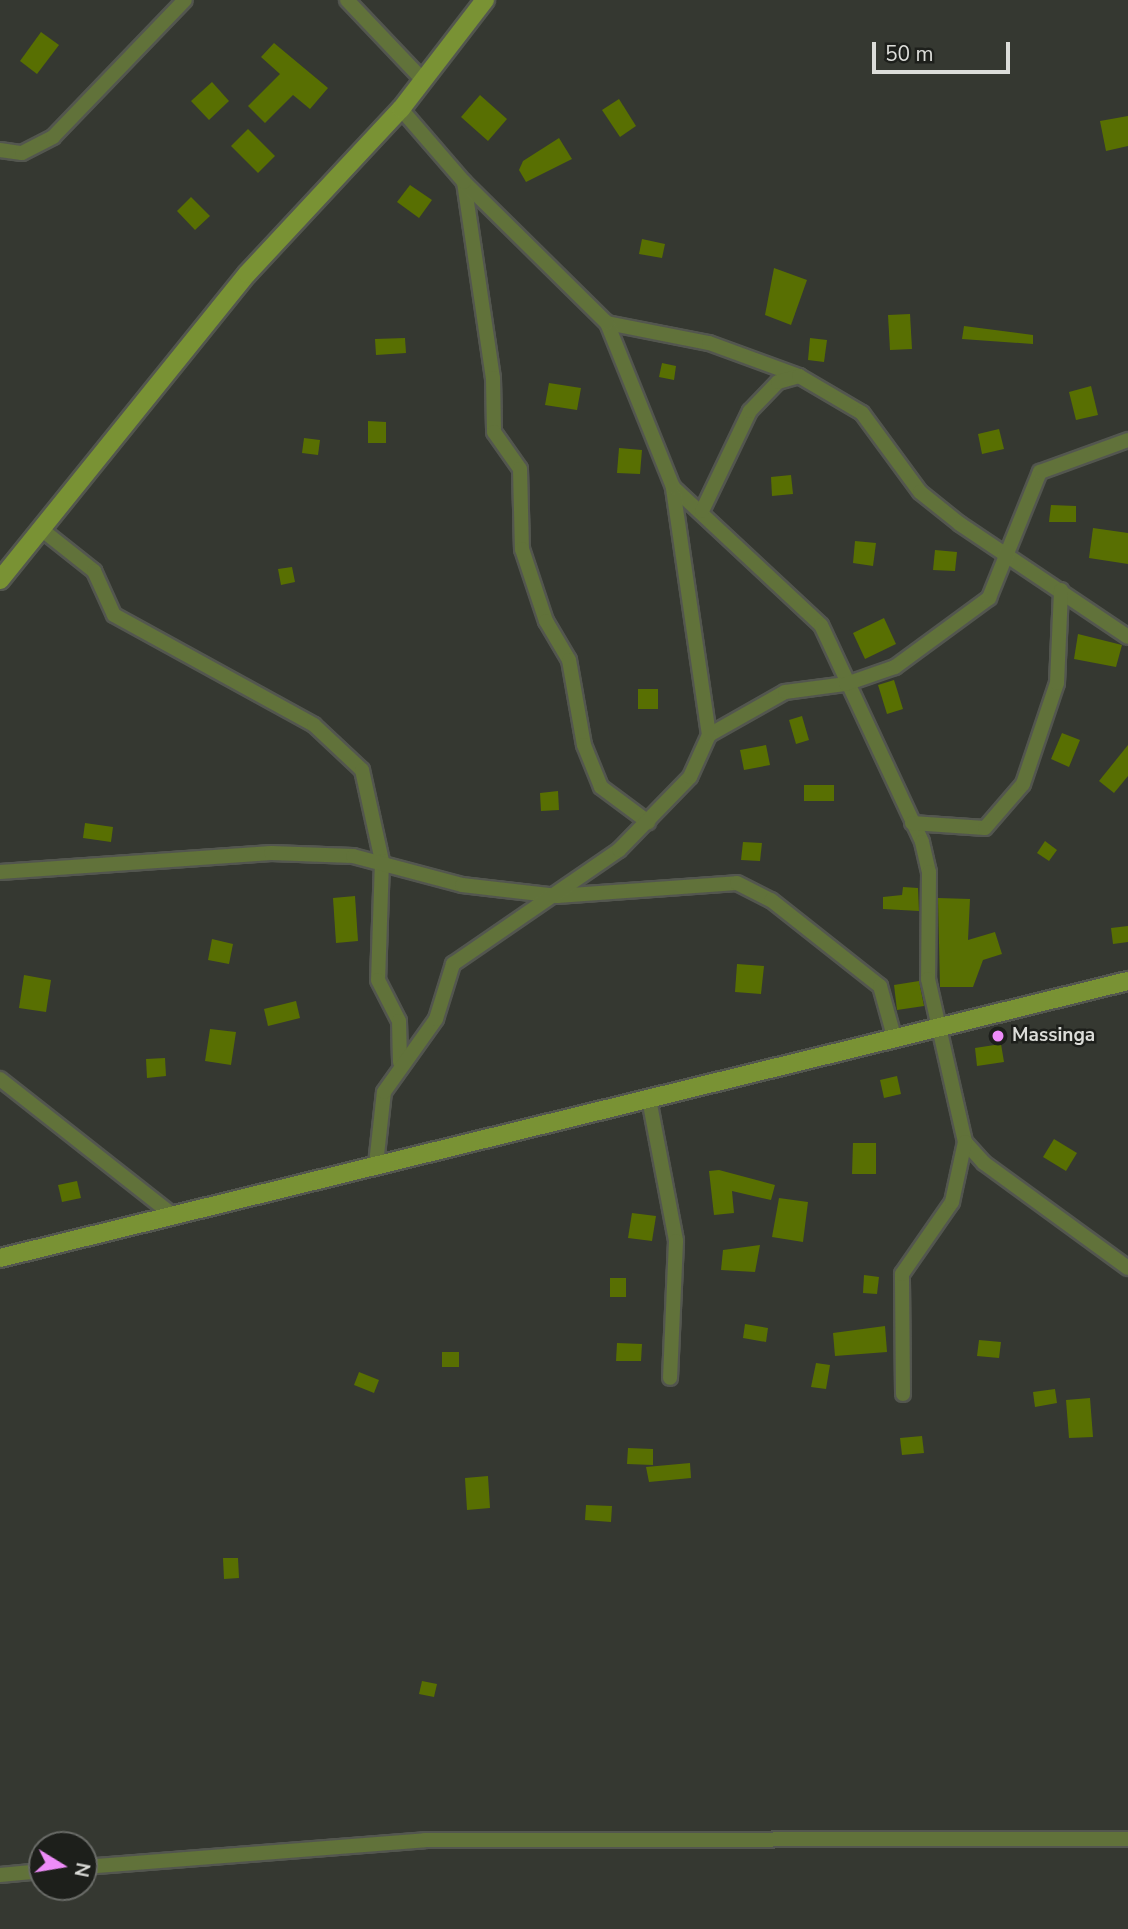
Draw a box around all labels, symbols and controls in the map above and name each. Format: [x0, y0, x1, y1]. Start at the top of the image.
scale bar [876, 28, 1014, 72]
text: 50 m [885, 40, 934, 68]
place label: Massinga [1012, 1025, 1095, 1047]
marker: Massinga [990, 1028, 1006, 1044]
north arrow [28, 1831, 98, 1901]
text: N [68, 1860, 96, 1879]

